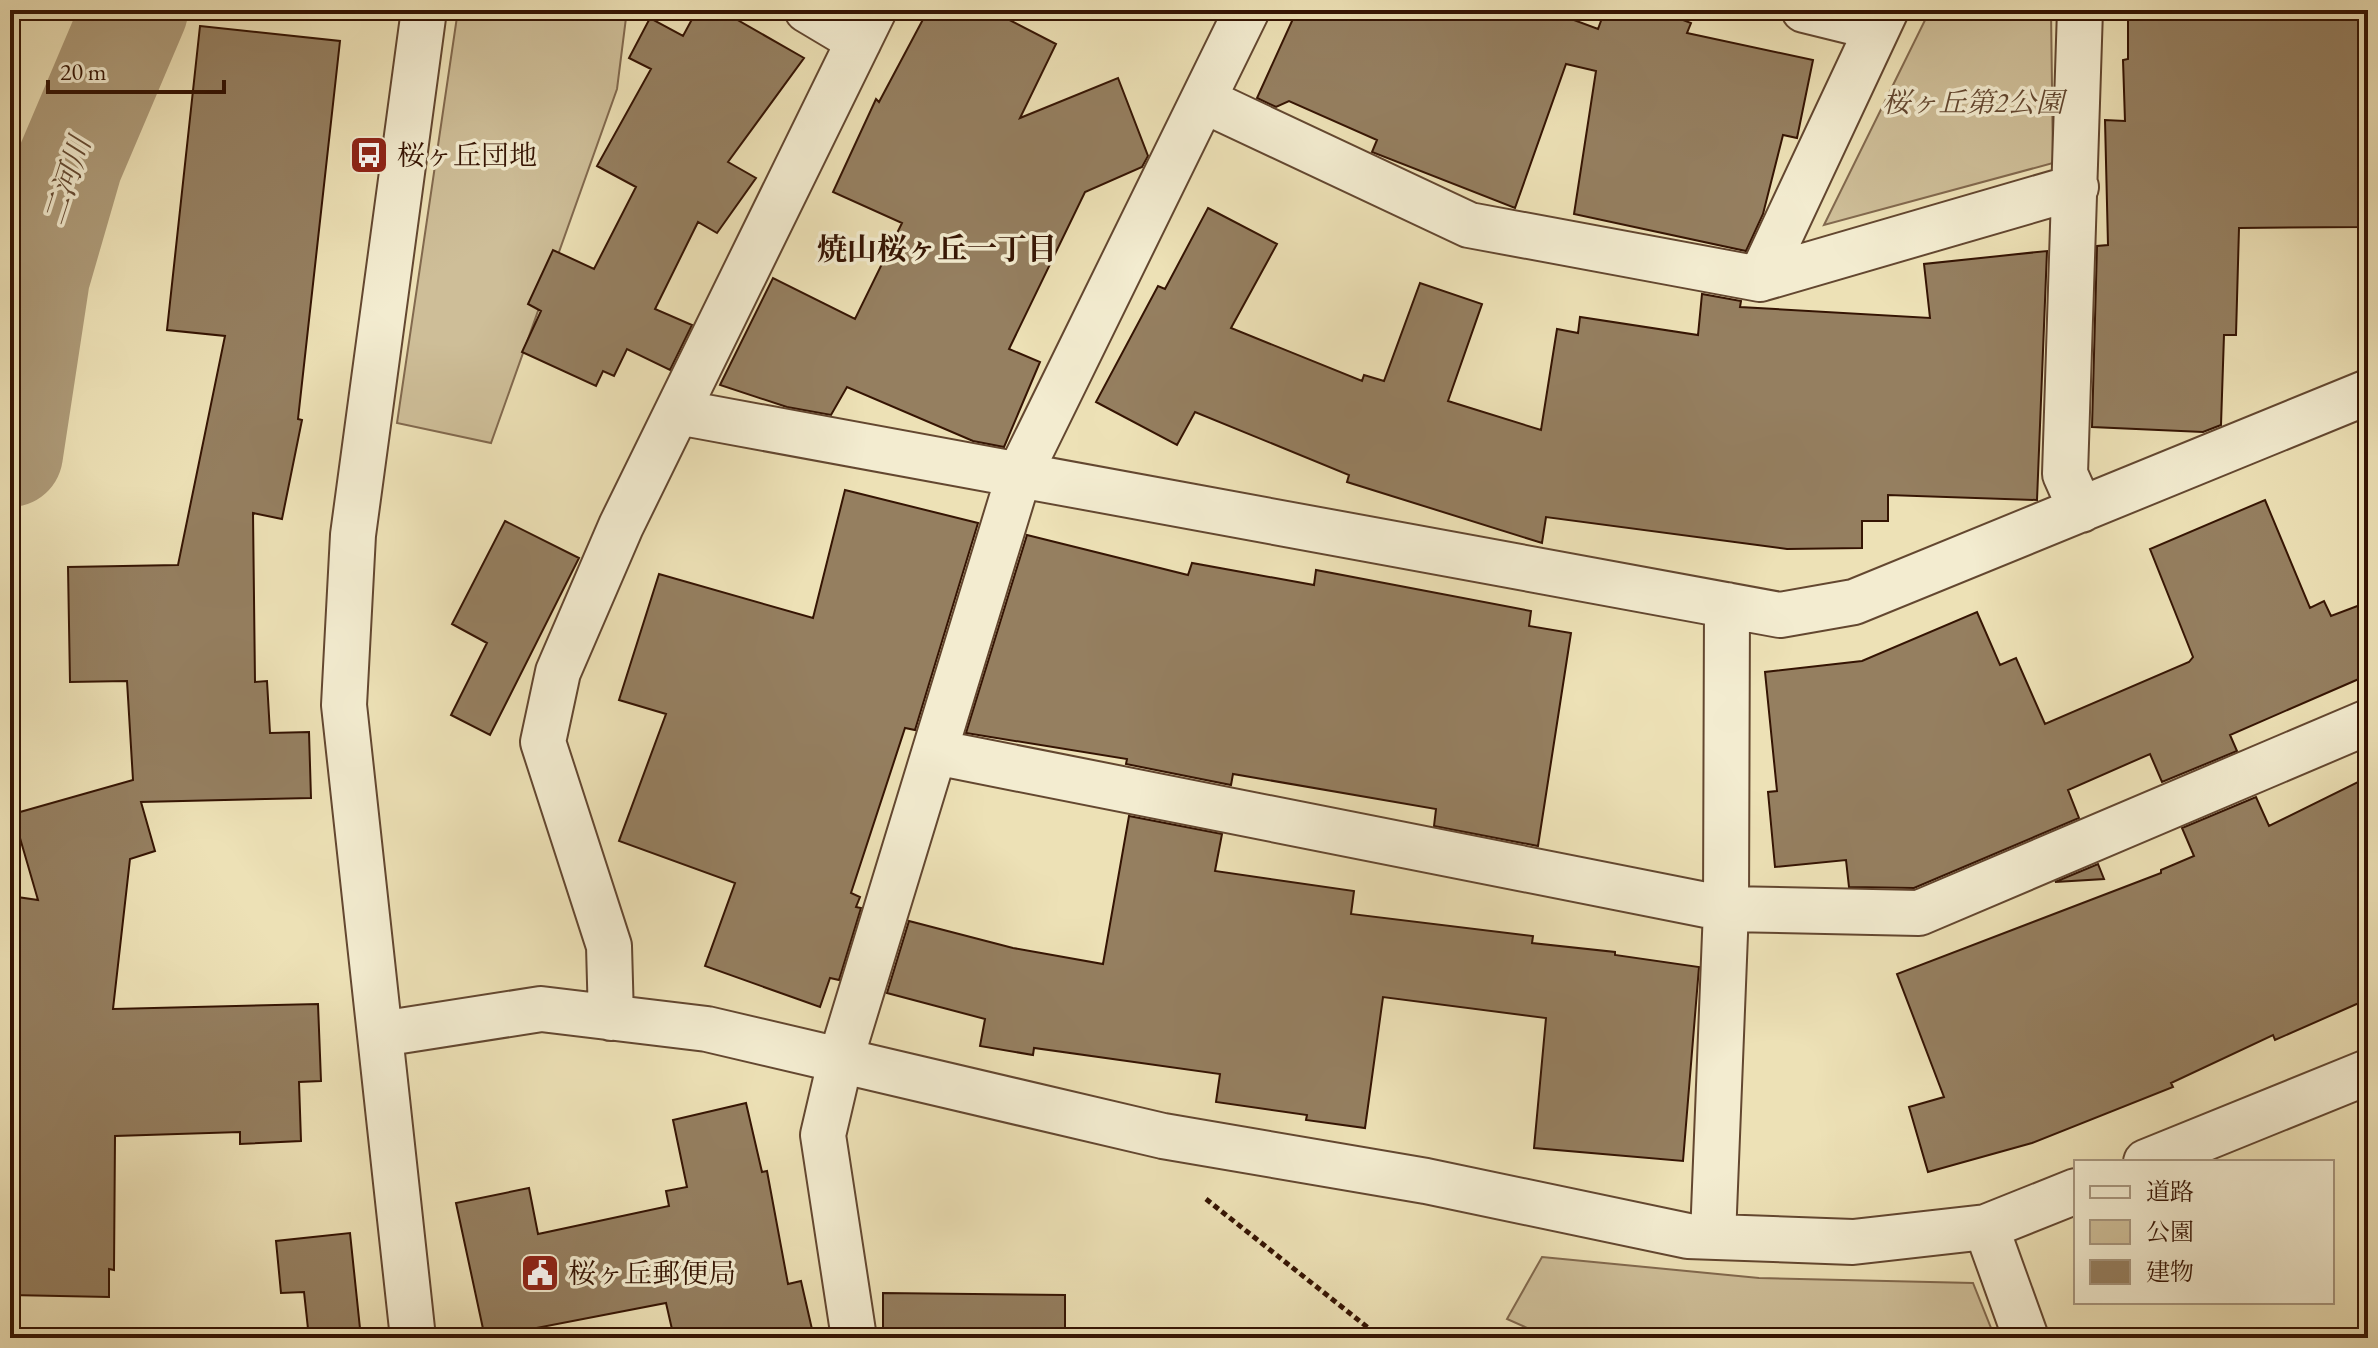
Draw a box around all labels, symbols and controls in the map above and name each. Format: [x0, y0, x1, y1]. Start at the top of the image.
scale bar [48, 44, 224, 94]
text: 20 m [60, 56, 107, 87]
park label: 桜ヶ丘第2公園 [1882, 84, 2068, 120]
water label: 二河川 [34, 129, 100, 230]
bus stop icon: 桜ヶ丘団地 [348, 134, 390, 176]
place label: 桜ヶ丘団地 [397, 137, 537, 173]
district label: 焼山桜ヶ丘一丁目 [817, 229, 1057, 268]
legend [2074, 1160, 2334, 1304]
text: 道路 [2146, 1176, 2194, 1207]
text: 公園 [2146, 1216, 2194, 1247]
public building icon: 桜ヶ丘郵便局 [519, 1252, 561, 1294]
place label: 桜ヶ丘郵便局 [568, 1255, 736, 1291]
text: 建物 [2146, 1256, 2194, 1287]

